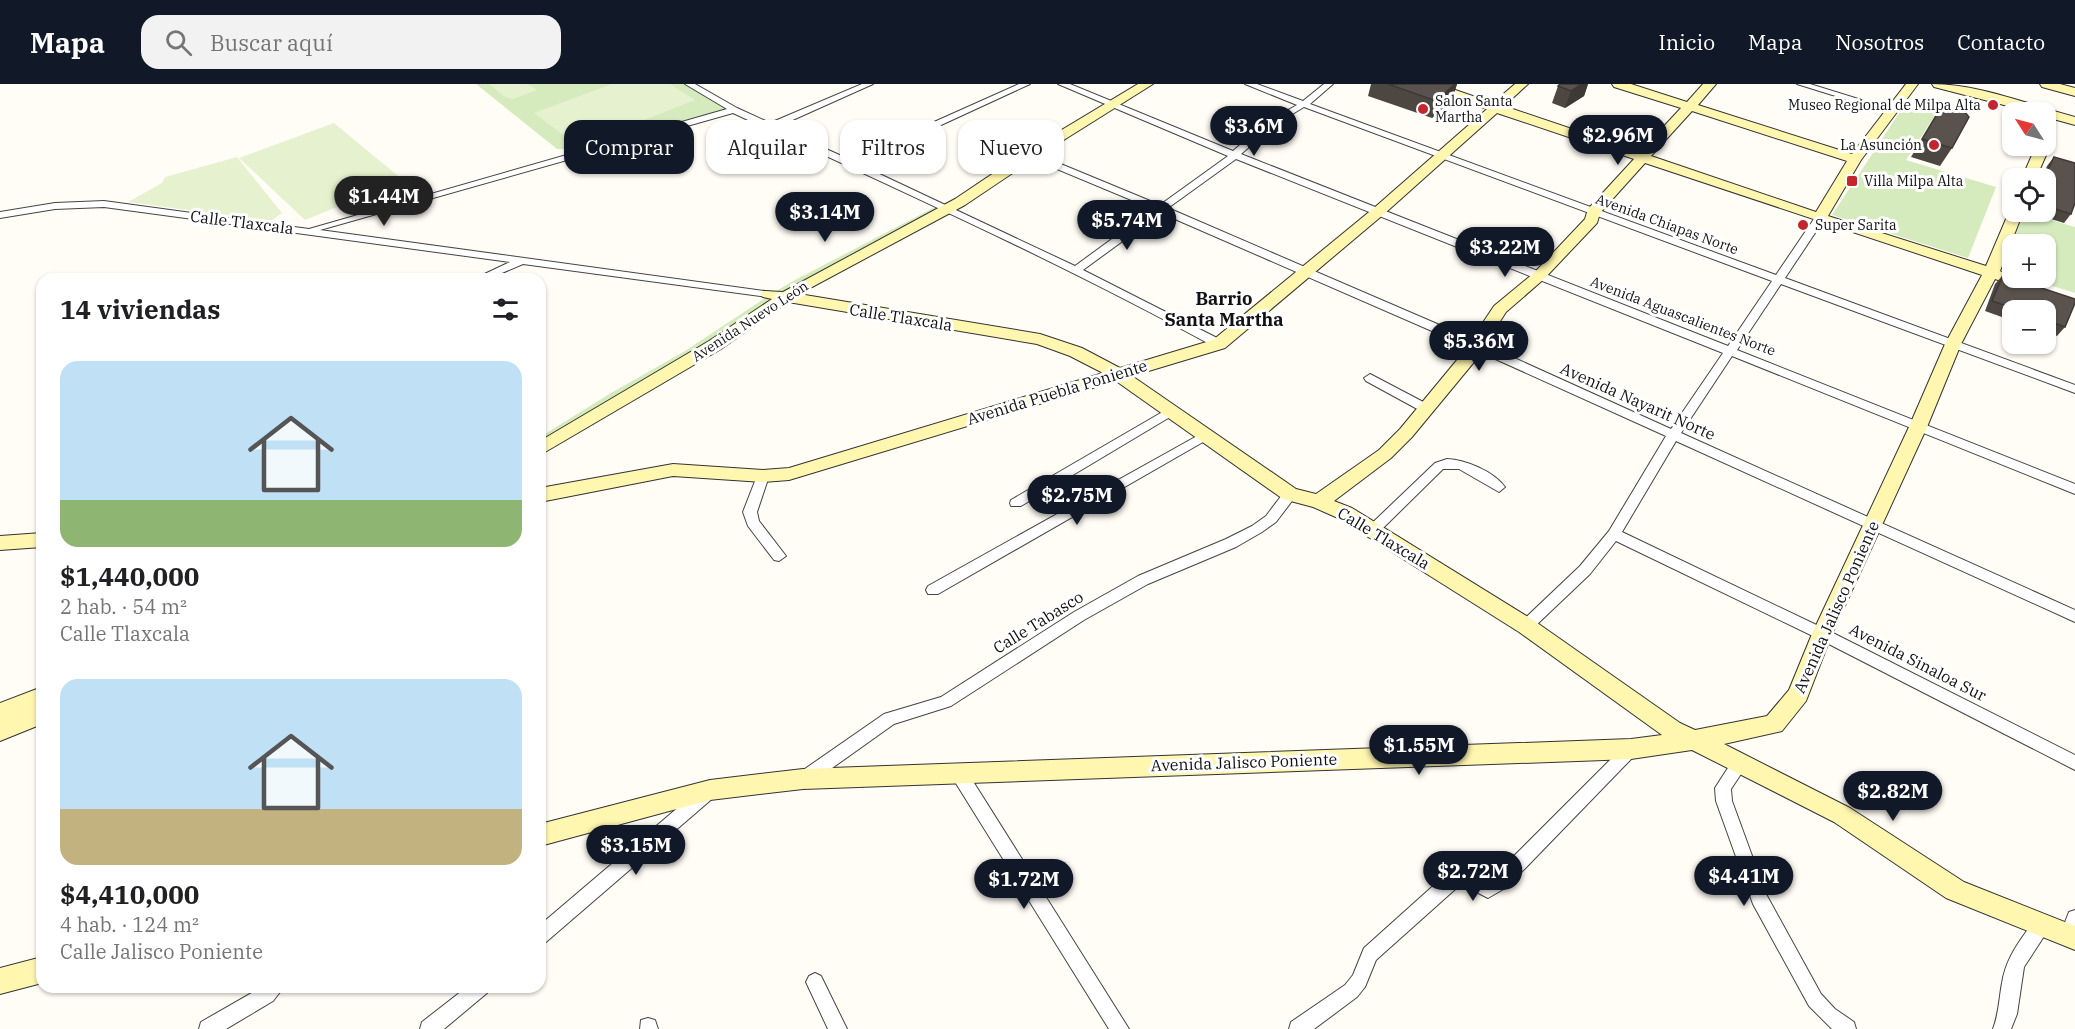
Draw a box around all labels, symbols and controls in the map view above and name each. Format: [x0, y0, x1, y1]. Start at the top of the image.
search box [141, 15, 561, 69]
text: Mapa [30, 24, 105, 61]
icon: search [162, 26, 195, 59]
text: Buscar aquí [210, 28, 333, 57]
text: Inicio [1658, 28, 1715, 56]
text: Mapa [1748, 28, 1802, 56]
text: Nosotros [1835, 28, 1924, 56]
text: Contacto [1957, 28, 2045, 56]
place label: Salon Santa Martha [1435, 92, 1513, 126]
place label: Museo Regional de Milpa Alta [1788, 96, 1981, 114]
marker: Museo Regional de Milpa Alta [1986, 98, 2000, 112]
marker: Salon Santa Martha [1416, 102, 1430, 116]
north arrow [2002, 102, 2056, 156]
map controls [2002, 102, 2056, 354]
pin: $3.6M [1212, 106, 1296, 157]
text: $3.6M [1224, 112, 1284, 139]
pin: $2.96M [1569, 115, 1667, 166]
chip: Comprar [564, 120, 694, 174]
chip: Alquilar [706, 120, 828, 174]
chip: Filtros [840, 120, 946, 174]
chip: Nuevo [958, 120, 1064, 174]
text: $2.96M [1582, 121, 1654, 148]
place label: La Asunción [1840, 136, 1922, 154]
marker: La Asunción [1927, 138, 1941, 152]
button: locate [2002, 168, 2056, 222]
place label: Villa Milpa Alta [1864, 172, 1964, 190]
marker: Villa Milpa Alta [1845, 174, 1859, 188]
pin: $1.44M [335, 176, 433, 227]
text: $1.44M [348, 182, 420, 209]
street label: Avenida Chiapas Norte [1593, 190, 1741, 258]
pin: $3.14M [776, 192, 874, 243]
text: $3.14M [789, 198, 861, 225]
pin: $5.74M [1078, 200, 1176, 251]
street label: Calle Tlaxcala [189, 206, 295, 238]
text: $5.74M [1091, 206, 1163, 233]
place label: Super Sarita [1815, 216, 1897, 234]
marker: Super Sarita [1796, 218, 1810, 232]
pin: $3.22M [1456, 227, 1554, 278]
text: $3.22M [1469, 233, 1541, 260]
button: + [2002, 234, 2056, 288]
street label: Avenida Aguascalientes Norte [1588, 272, 1778, 360]
street label: Avenida Nuevo León [688, 277, 812, 365]
district label: Barrio Santa Martha [1165, 287, 1283, 331]
text: 14 viviendas [60, 292, 220, 326]
icon: filters [489, 293, 522, 326]
street label: Calle Tlaxcala [848, 299, 954, 335]
button: − [2002, 300, 2056, 354]
pin: $5.36M [1430, 321, 1528, 372]
text: $5.36M [1443, 327, 1515, 354]
street label: Avenida Puebla Poniente [965, 355, 1149, 429]
street label: Avenida Nayarit Norte [1557, 358, 1719, 444]
icon: home [237, 400, 345, 508]
pin: $2.75M [1028, 475, 1126, 526]
text: $2.75M [1041, 481, 1113, 508]
street label: Calle Tlaxcala [1334, 503, 1434, 573]
street label: Avenida Jalisco Poniente [1789, 518, 1883, 696]
text: $1,440,000 [60, 559, 199, 593]
street label: Calle Tabasco [989, 586, 1087, 658]
text: 2 hab. · 54 m² [60, 593, 187, 620]
street label: Avenida Sinaloa Sur [1846, 619, 1990, 705]
text: Calle Tlaxcala [60, 620, 190, 647]
icon: home [237, 718, 345, 826]
pin: $1.55M [1370, 725, 1468, 776]
text: $1.55M [1383, 731, 1455, 758]
street label: Avenida Jalisco Poniente [1150, 749, 1338, 775]
pin: $2.82M [1844, 771, 1942, 822]
text: $2.82M [1857, 777, 1929, 804]
pin: $3.15M [587, 825, 685, 876]
text: $3.15M [600, 831, 672, 858]
pin: $2.72M [1424, 851, 1522, 902]
pin: $4.41M [1695, 856, 1793, 907]
text: $2.72M [1437, 857, 1509, 884]
pin: $1.72M [975, 859, 1073, 910]
text: $4.41M [1708, 862, 1780, 889]
text: $1.72M [988, 865, 1060, 892]
text: $4,410,000 [60, 877, 199, 911]
text: 4 hab. · 124 m² [60, 911, 199, 938]
text: Calle Jalisco Poniente [60, 938, 263, 965]

